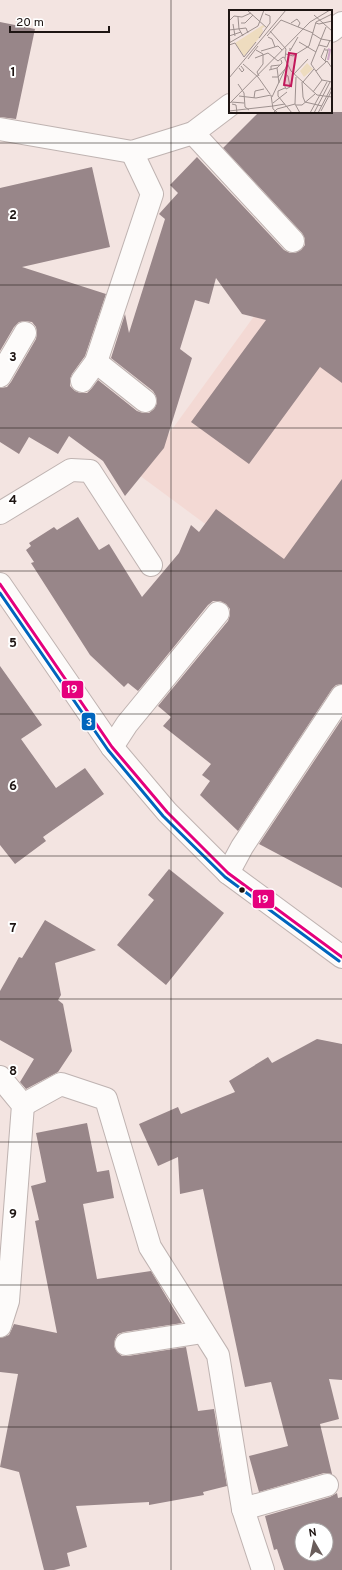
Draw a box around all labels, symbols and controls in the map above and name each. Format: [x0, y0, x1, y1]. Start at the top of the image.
scale bar [10, 8, 109, 34]
inset map [229, 10, 332, 113]
text: 20 m [16, 15, 44, 31]
text: 1 [10, 65, 16, 81]
text: 2 [9, 208, 17, 224]
text: 3 [9, 350, 17, 366]
text: 4 [9, 493, 17, 509]
text: 5 [9, 636, 17, 652]
line badge: 19 [61, 680, 84, 699]
text: 19 [66, 683, 78, 697]
line badge: 3 [81, 712, 96, 731]
text: 3 [86, 716, 92, 730]
text: 6 [9, 779, 17, 795]
unlabelled marker [237, 885, 247, 895]
line badge: 19 [252, 889, 275, 909]
text: 19 [257, 893, 269, 907]
text: 7 [10, 921, 17, 937]
text: 8 [9, 1064, 17, 1080]
text: 9 [9, 1207, 17, 1223]
north arrow [294, 1522, 334, 1562]
text: N [308, 1526, 318, 1541]

